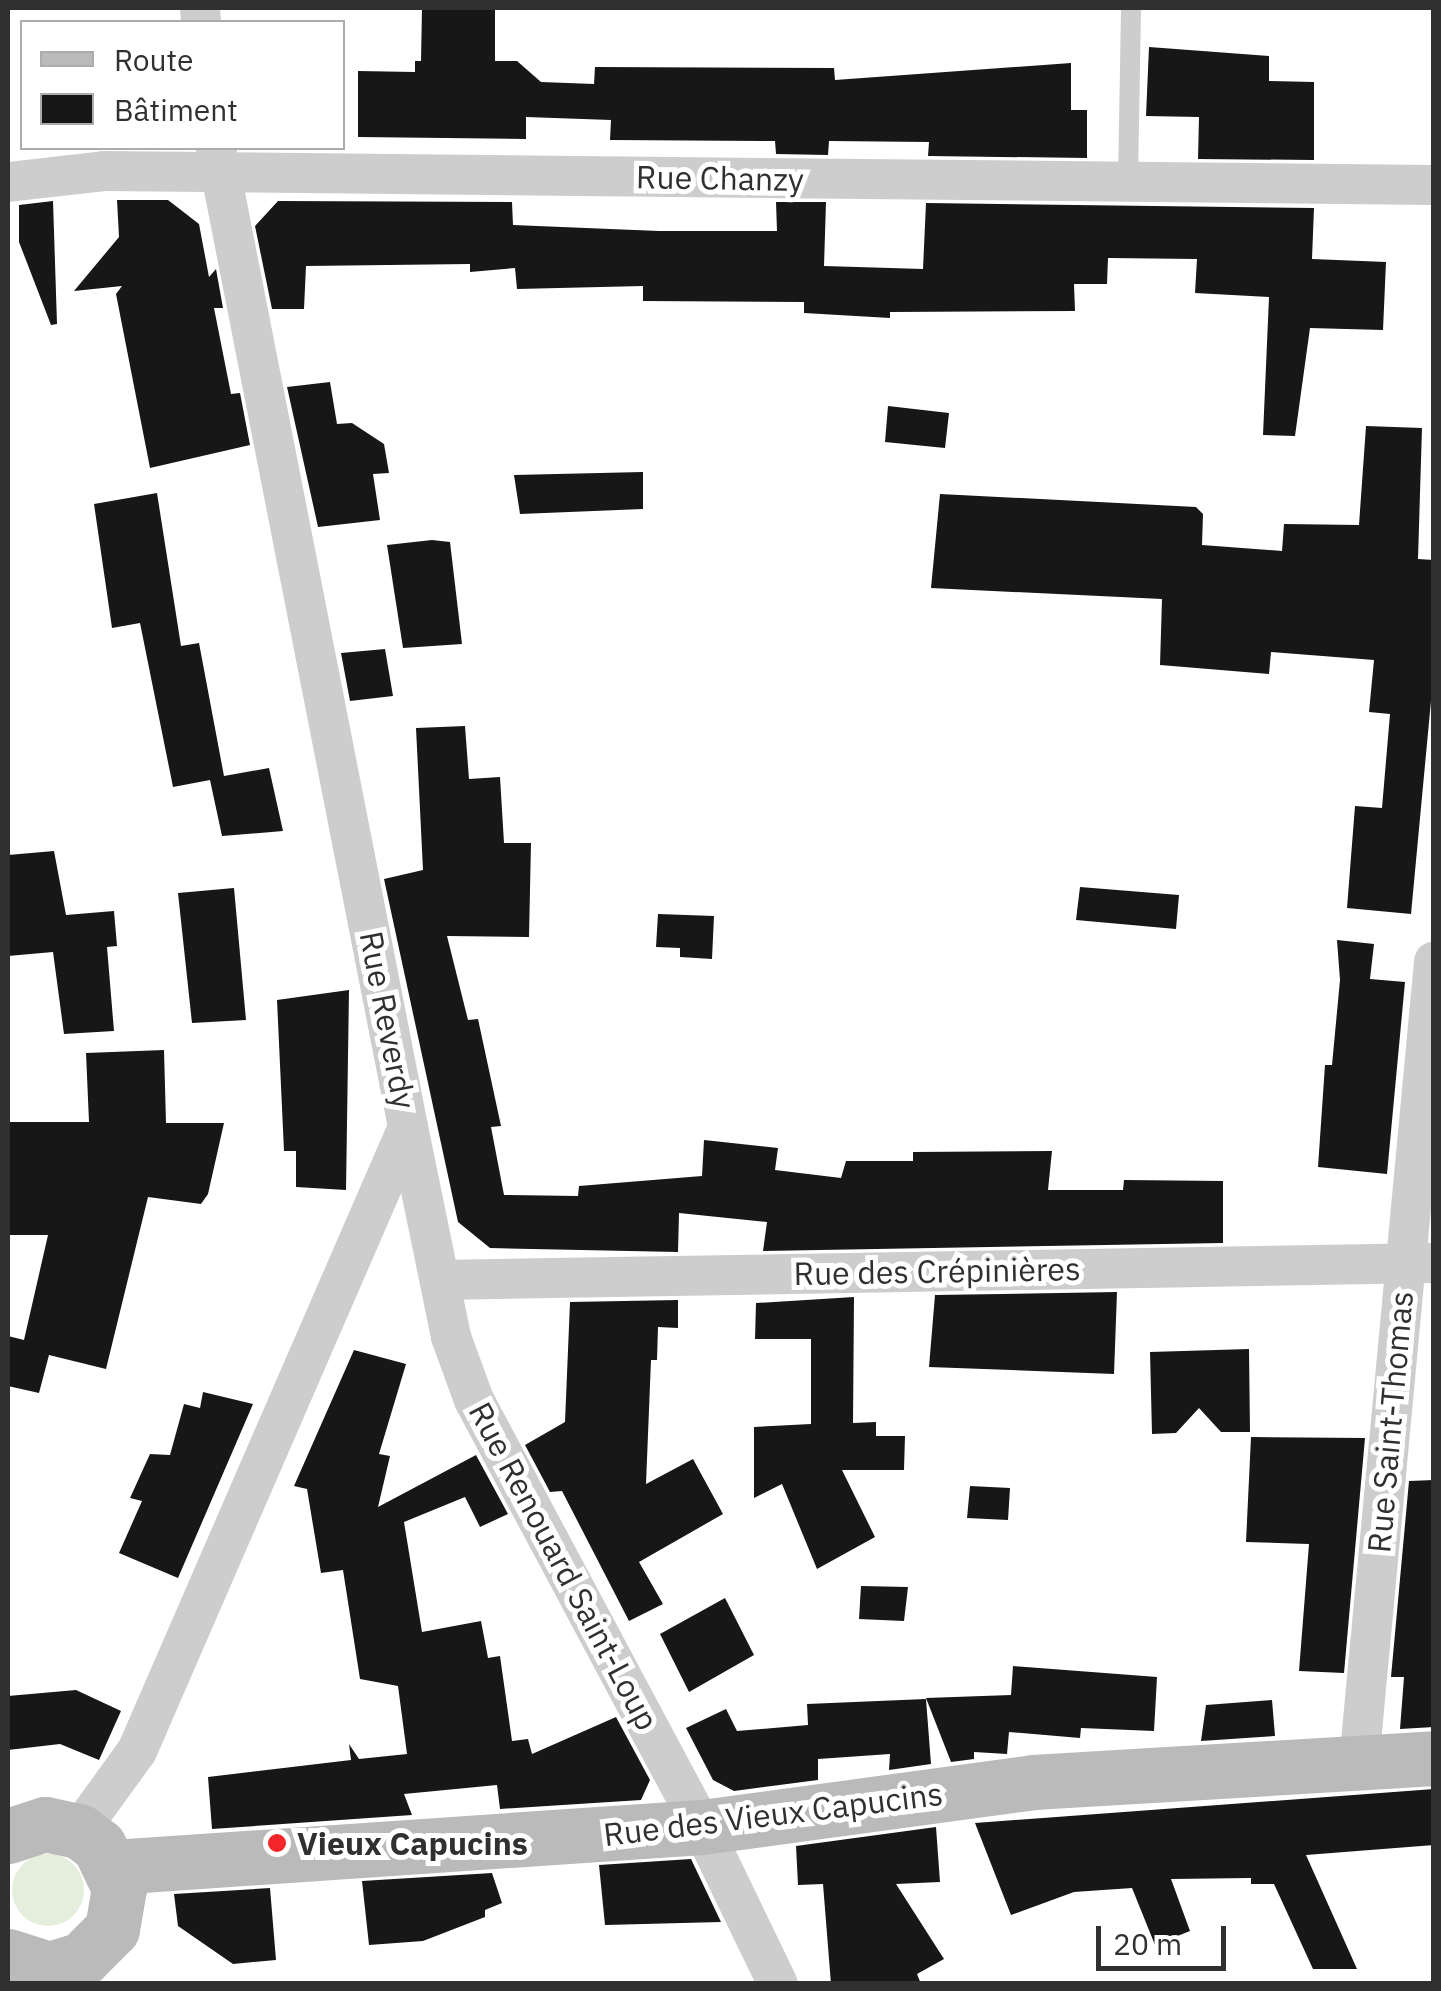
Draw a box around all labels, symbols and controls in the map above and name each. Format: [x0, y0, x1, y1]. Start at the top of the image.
legend [20, 20, 345, 150]
text: Route [114, 40, 193, 79]
text: Bâtiment [114, 90, 238, 129]
street label: Rue Chanzy [636, 157, 804, 199]
street label: Rue Reverdy [352, 928, 424, 1112]
street label: Rue des Crépinières [793, 1249, 1081, 1293]
street label: Rue Saint-Thomas [1359, 1290, 1421, 1554]
street label: Rue Renouard Saint-Loup [461, 1395, 667, 1737]
street label: Rue des Vieux Capucins [601, 1774, 945, 1854]
place label: Vieux Capucins [297, 1824, 528, 1862]
marker: Vieux Capucins [266, 1832, 288, 1854]
scale bar [1101, 1906, 1231, 1968]
text: 20 m [1113, 1924, 1182, 1963]

